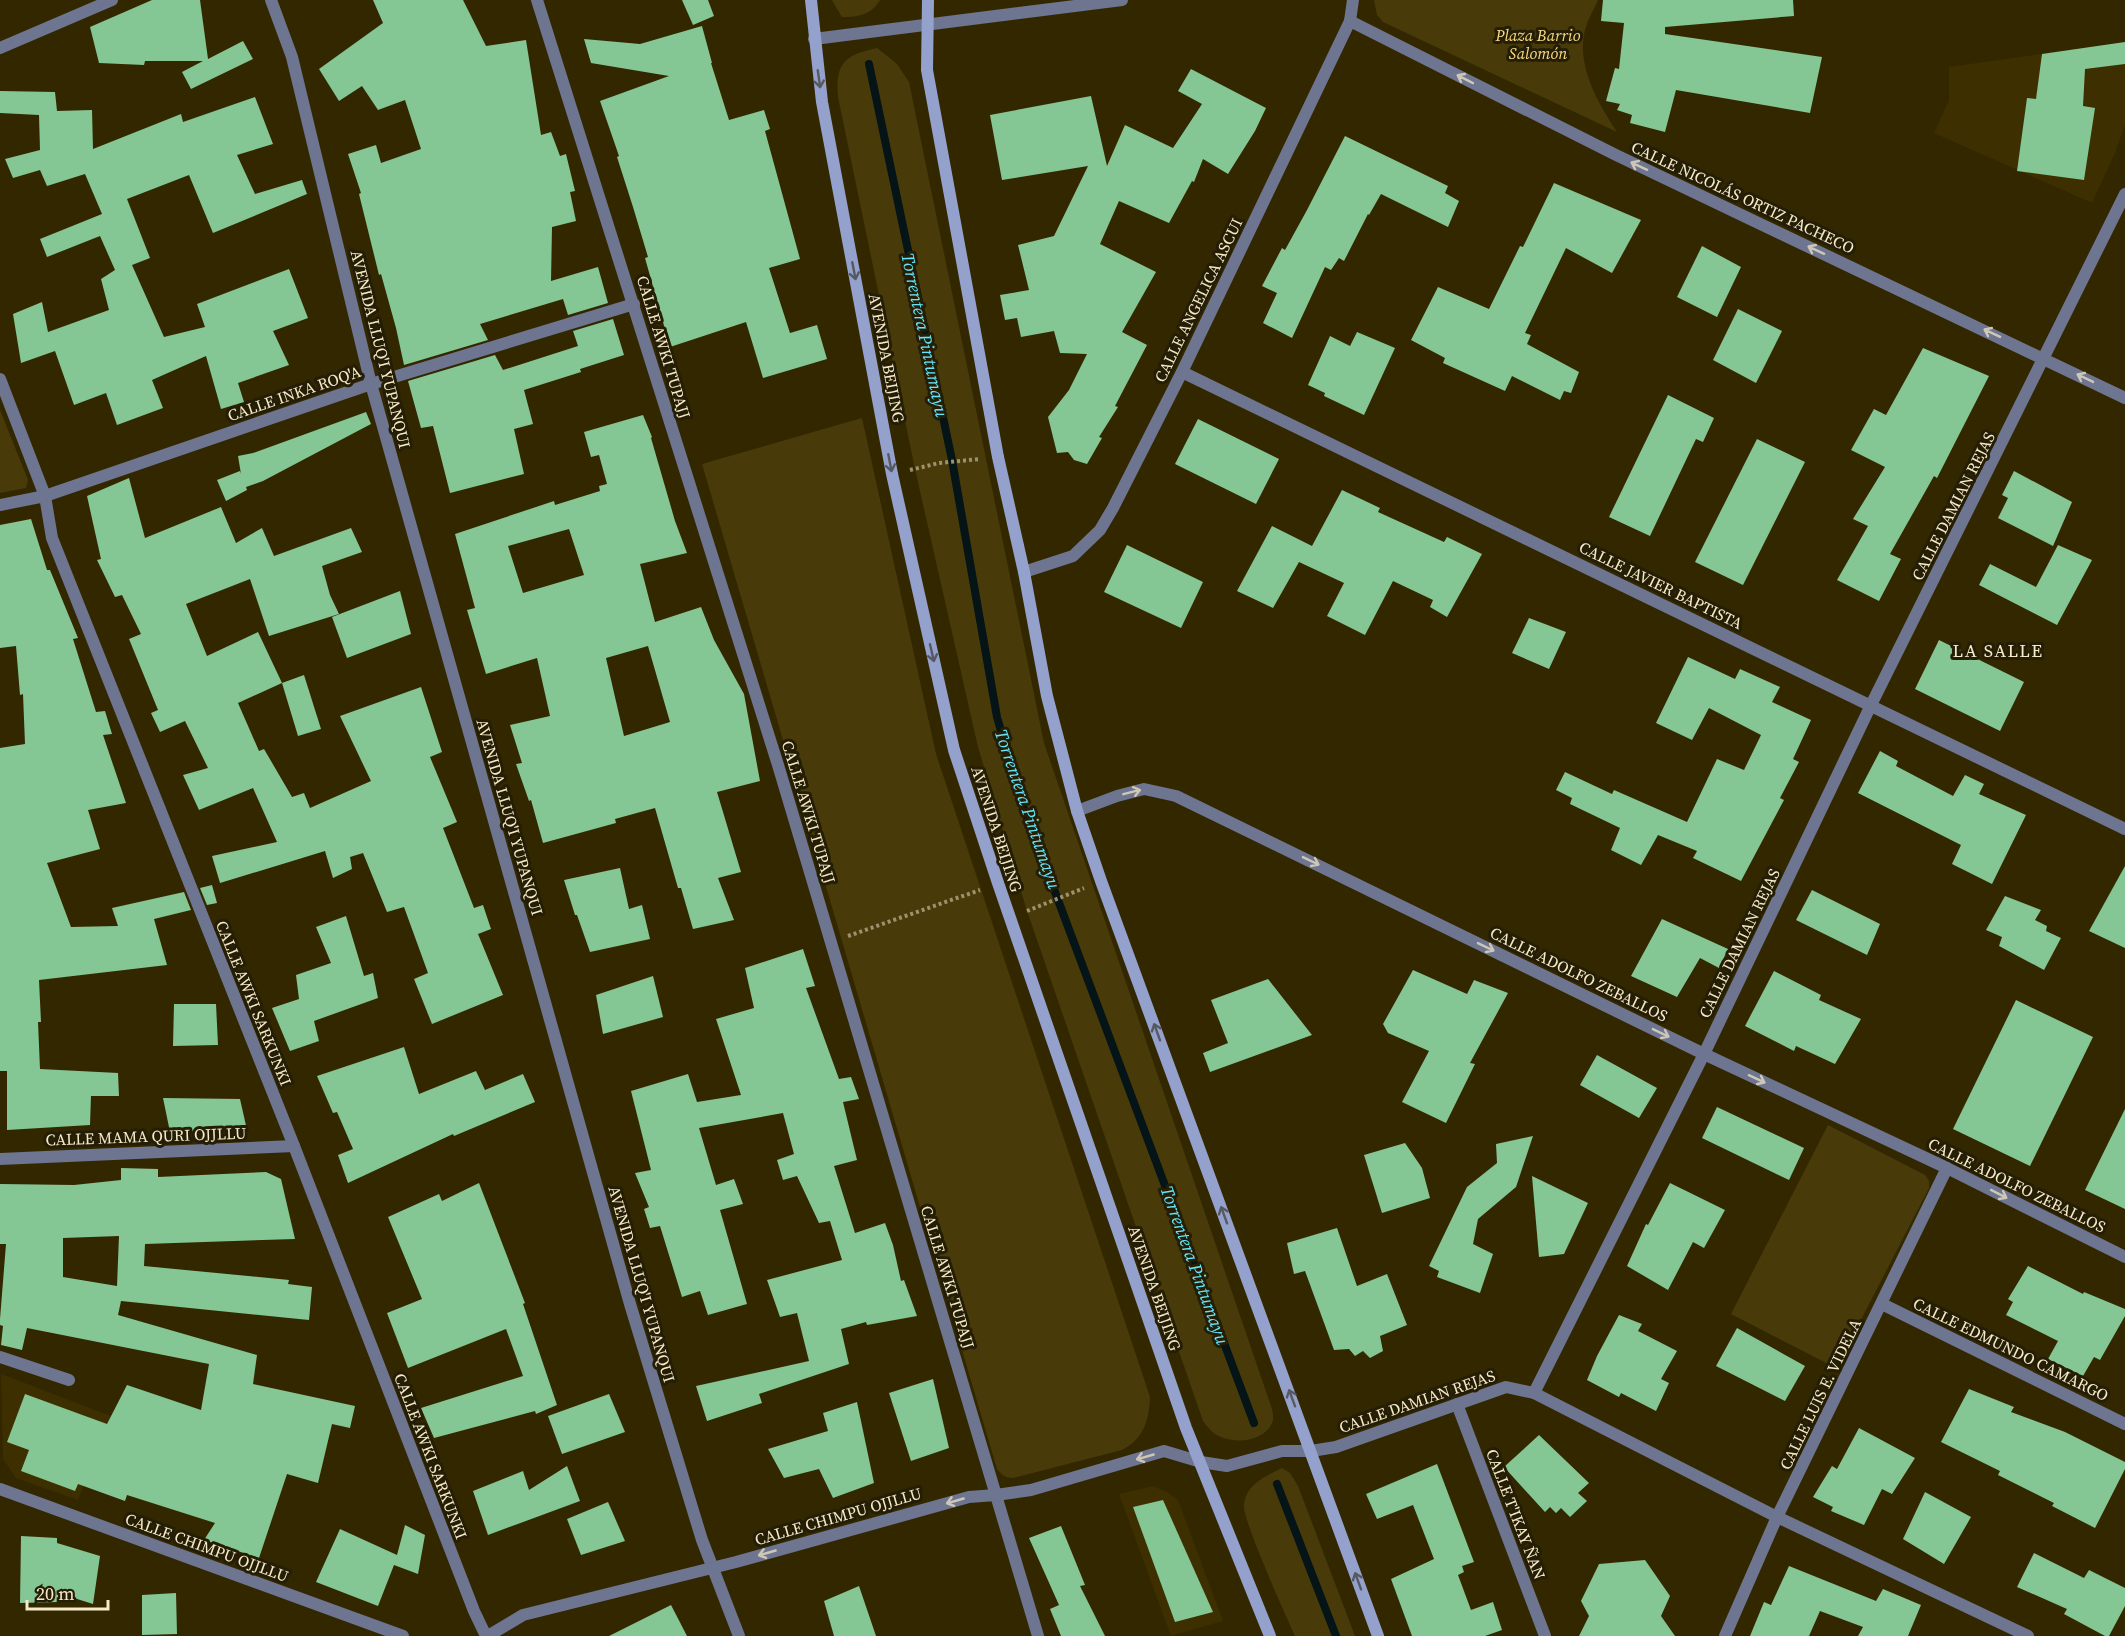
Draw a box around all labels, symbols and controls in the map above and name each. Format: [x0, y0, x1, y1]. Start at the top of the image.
park label: Plaza Barrio Salomón [1494, 24, 1581, 64]
one-way arrow [814, 69, 825, 88]
one-way arrow [1457, 73, 1474, 85]
street label: CALLE NICOLÁS ORTIZ PACHECO [1628, 136, 1858, 258]
one-way arrow [1631, 160, 1649, 172]
street label: CALLE ANGELICA ASCUI [1149, 214, 1247, 386]
one-way arrow [1807, 243, 1825, 255]
street label: AVENIDA LLUQ'I YUPANQUI [346, 248, 416, 450]
water label: Torrentera Pintumayu [895, 251, 955, 420]
one-way arrow [849, 261, 860, 280]
street label: CALLE AWKI TUPAJJ [632, 273, 696, 421]
street label: AVENIDA BEIJING [864, 292, 910, 424]
one-way arrow [1983, 327, 2001, 339]
street label: CALLE INKA ROQ'A [224, 360, 364, 426]
one-way arrow [2076, 372, 2094, 384]
street label: CALLE DAMIAN REJAS [1906, 428, 2000, 584]
one-way arrow [885, 452, 896, 472]
street label: CALLE JAVIER BAPTISTA [1576, 536, 1747, 634]
district label: LA SALLE [1952, 638, 2044, 663]
one-way arrow [927, 643, 938, 662]
street label: AVENIDA LLUQ'I YUPANQUI [471, 716, 549, 918]
water label: Torrentera Pintumayu [989, 726, 1067, 893]
street label: CALLE AWKI TUPAJJ [777, 738, 841, 886]
street label: AVENIDA BEIJING [966, 763, 1028, 895]
one-way arrow [1122, 786, 1141, 798]
one-way arrow [1302, 856, 1320, 868]
street label: CALLE DAMIAN REJAS [1693, 865, 1785, 1021]
street label: CALLE AWKI SARKUNKI [211, 917, 297, 1089]
street label: CALLE ADOLFO ZEBALLOS [1486, 921, 1672, 1027]
one-way arrow [1477, 942, 1495, 954]
one-way arrow [1150, 1023, 1161, 1042]
one-way arrow [1652, 1028, 1670, 1039]
one-way arrow [1748, 1073, 1766, 1085]
street label: CALLE MAMA QURI OJJLLU [45, 1121, 247, 1151]
street label: CALLE ADOLFO ZEBALLOS [1924, 1132, 2110, 1238]
water label: Torrentera Pintumayu [1155, 1182, 1236, 1349]
street label: AVENIDA LLUQ'I YUPANQUI [603, 1183, 681, 1385]
one-way arrow [1990, 1189, 2008, 1201]
street label: CALLE AWKI TUPAJJ [916, 1203, 980, 1351]
one-way arrow [1218, 1206, 1229, 1225]
street label: AVENIDA BEIJING [1123, 1222, 1187, 1354]
street label: CALLE EDMUNDO CAMARGO [1910, 1292, 2112, 1406]
street label: CALLE LUIS E. VIDELA [1774, 1315, 1866, 1473]
street label: CALLE DAMIAN REJAS [1336, 1364, 1498, 1438]
street label: CALLE AWKI SARKUNKI [389, 1370, 473, 1542]
one-way arrow [1286, 1389, 1297, 1408]
street label: CALLE T'IKAY ÑAN [1481, 1446, 1551, 1582]
one-way arrow [1136, 1452, 1155, 1463]
street label: CALLE CHIMPU OJJLLU [752, 1482, 924, 1550]
one-way arrow [946, 1495, 965, 1507]
street label: CALLE CHIMPU OJJLLU [122, 1507, 292, 1587]
one-way arrow [758, 1548, 777, 1559]
one-way arrow [1352, 1572, 1363, 1591]
scale bar [27, 1573, 108, 1611]
text: 20 m [36, 1581, 74, 1606]

